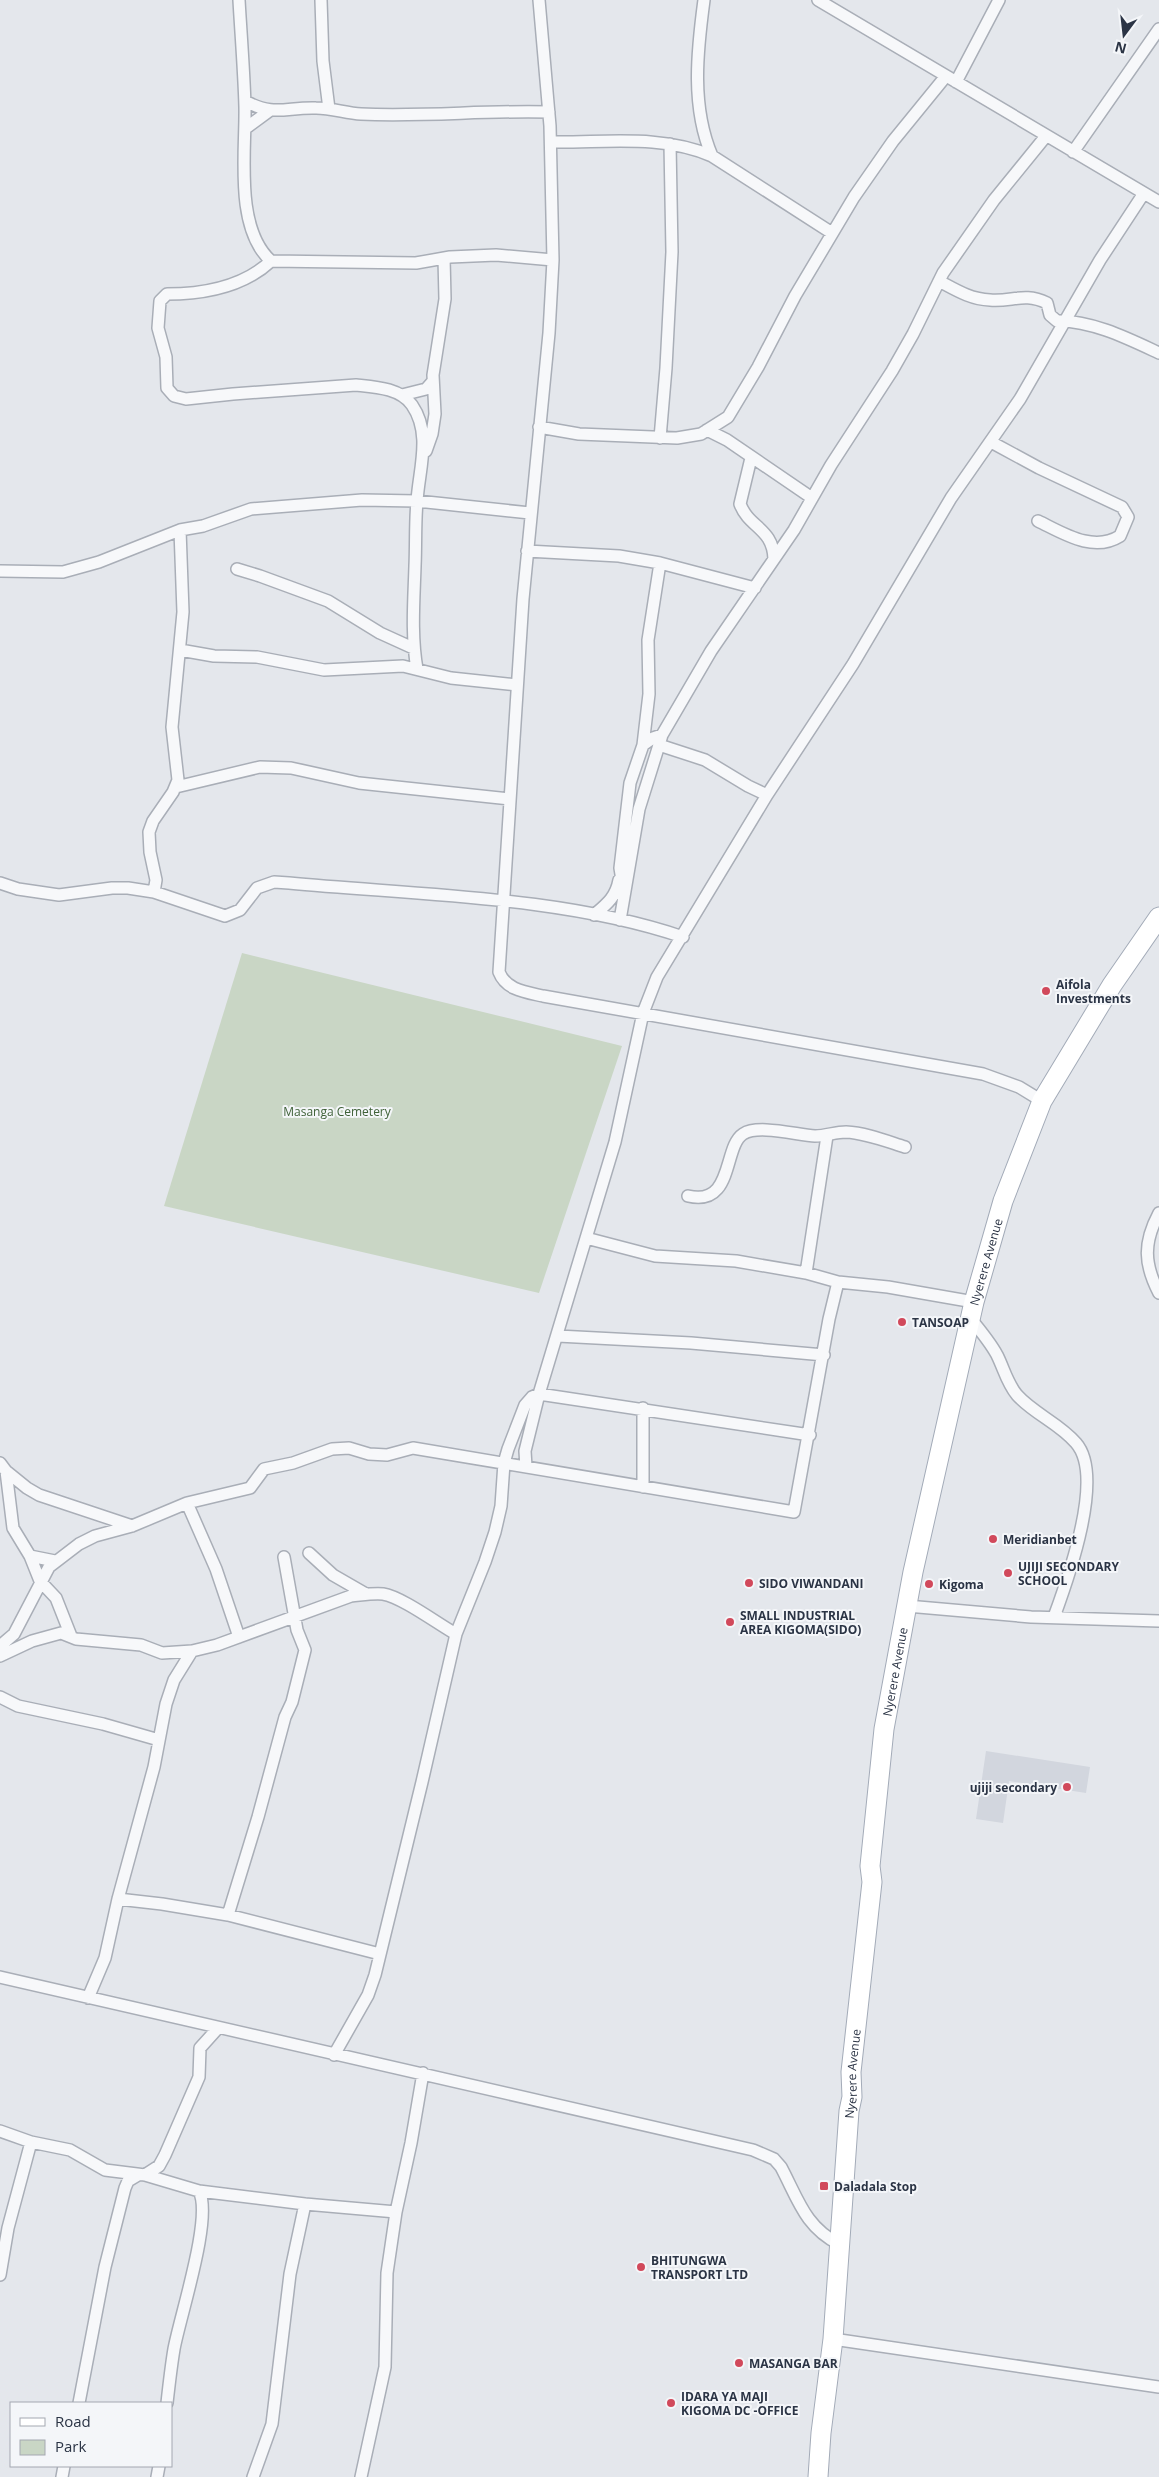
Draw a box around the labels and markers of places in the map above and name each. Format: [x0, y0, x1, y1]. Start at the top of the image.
place label: Aifola Investments [1056, 976, 1131, 1007]
marker: Aifola Investments [1040, 985, 1052, 997]
place label: TANSOAP [912, 1314, 969, 1331]
marker: TANSOAP [896, 1316, 908, 1328]
place label: Meridianbet [1003, 1531, 1077, 1548]
marker: Meridianbet [987, 1533, 999, 1545]
place label: UJIJI SECONDARY SCHOOL [1018, 1558, 1119, 1589]
marker: UJIJI SECONDARY SCHOOL [1002, 1567, 1014, 1579]
place label: SIDO VIWANDANI [759, 1575, 863, 1592]
place label: Kigoma [939, 1576, 984, 1593]
marker: SIDO VIWANDANI [743, 1577, 755, 1589]
marker: Kigoma [923, 1578, 935, 1590]
place label: SMALL INDUSTRIAL AREA KIGOMA(SIDO) [740, 1607, 861, 1638]
marker: SMALL INDUSTRIAL AREA KIGOMA(SIDO) [724, 1616, 736, 1628]
place label: ujiji secondary [970, 1779, 1057, 1796]
marker: ujiji secondary [1061, 1781, 1073, 1793]
place label: Daladala Stop [834, 2178, 917, 2195]
marker: Daladala Stop [818, 2180, 830, 2192]
place label: BHITUNGWA TRANSPORT LTD [651, 2252, 748, 2283]
marker: BHITUNGWA TRANSPORT LTD [635, 2261, 647, 2273]
place label: MASANGA BAR [749, 2355, 838, 2372]
marker: MASANGA BAR [733, 2357, 745, 2369]
place label: IDARA YA MAJI KIGOMA DC -OFFICE [681, 2388, 799, 2419]
marker: IDARA YA MAJI KIGOMA DC -OFFICE [665, 2397, 677, 2409]

